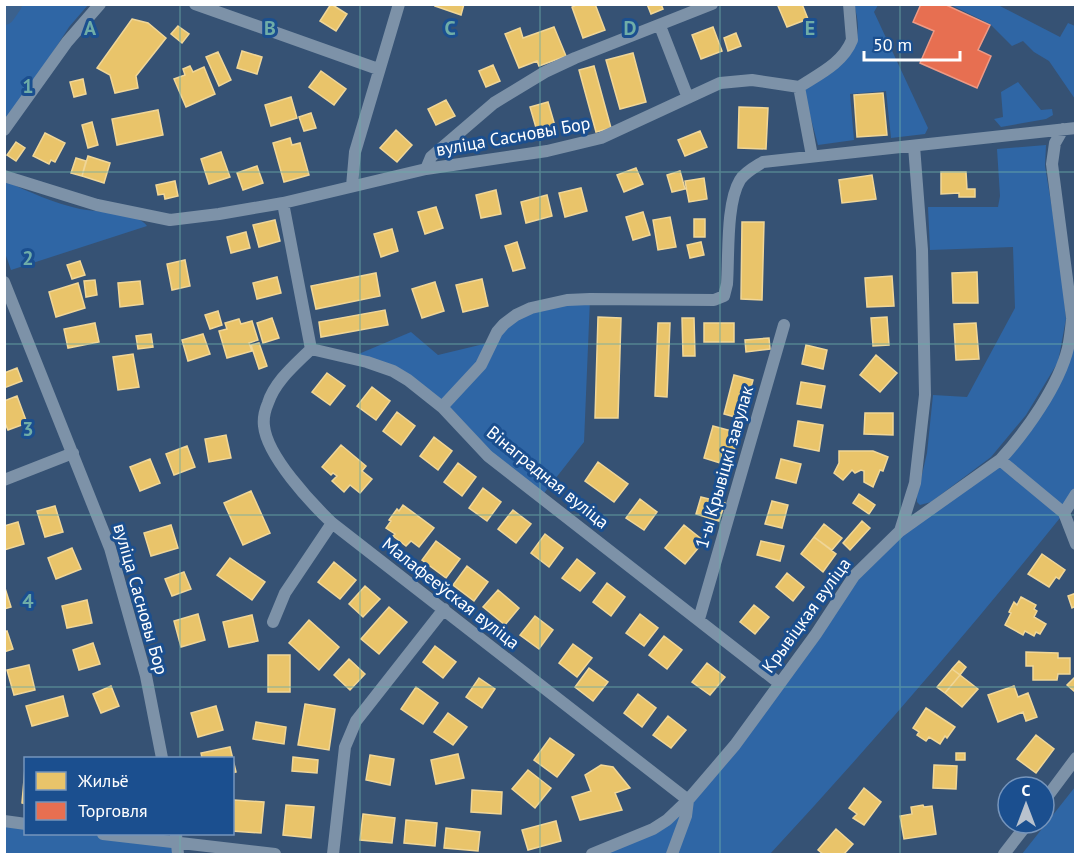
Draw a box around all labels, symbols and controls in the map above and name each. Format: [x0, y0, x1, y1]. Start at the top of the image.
text: A [84, 15, 97, 41]
text: B [264, 15, 276, 41]
text: C [444, 15, 456, 41]
text: D [624, 15, 637, 41]
text: E [805, 15, 815, 41]
scale bar [864, 24, 960, 62]
text: 50 m [873, 33, 912, 56]
text: 1 [22, 73, 34, 99]
street label: вуліца Сасновы Бор [434, 111, 592, 161]
text: 2 [22, 245, 34, 271]
street label: 1-ы Крывіцкі завулак [690, 383, 758, 551]
text: 3 [22, 416, 34, 442]
street label: Вінаградная вуліца [482, 421, 614, 533]
street label: вуліца Сасновы Бор [108, 521, 174, 677]
street label: Малафееўская вуліца [378, 532, 524, 654]
street label: Крывіцкая вуліца [756, 553, 856, 677]
text: 4 [22, 588, 34, 614]
legend [24, 757, 234, 835]
text: Жильё [77, 769, 129, 792]
north arrow [996, 775, 1056, 835]
text: С [1022, 780, 1031, 800]
text: Торговля [78, 799, 148, 822]

